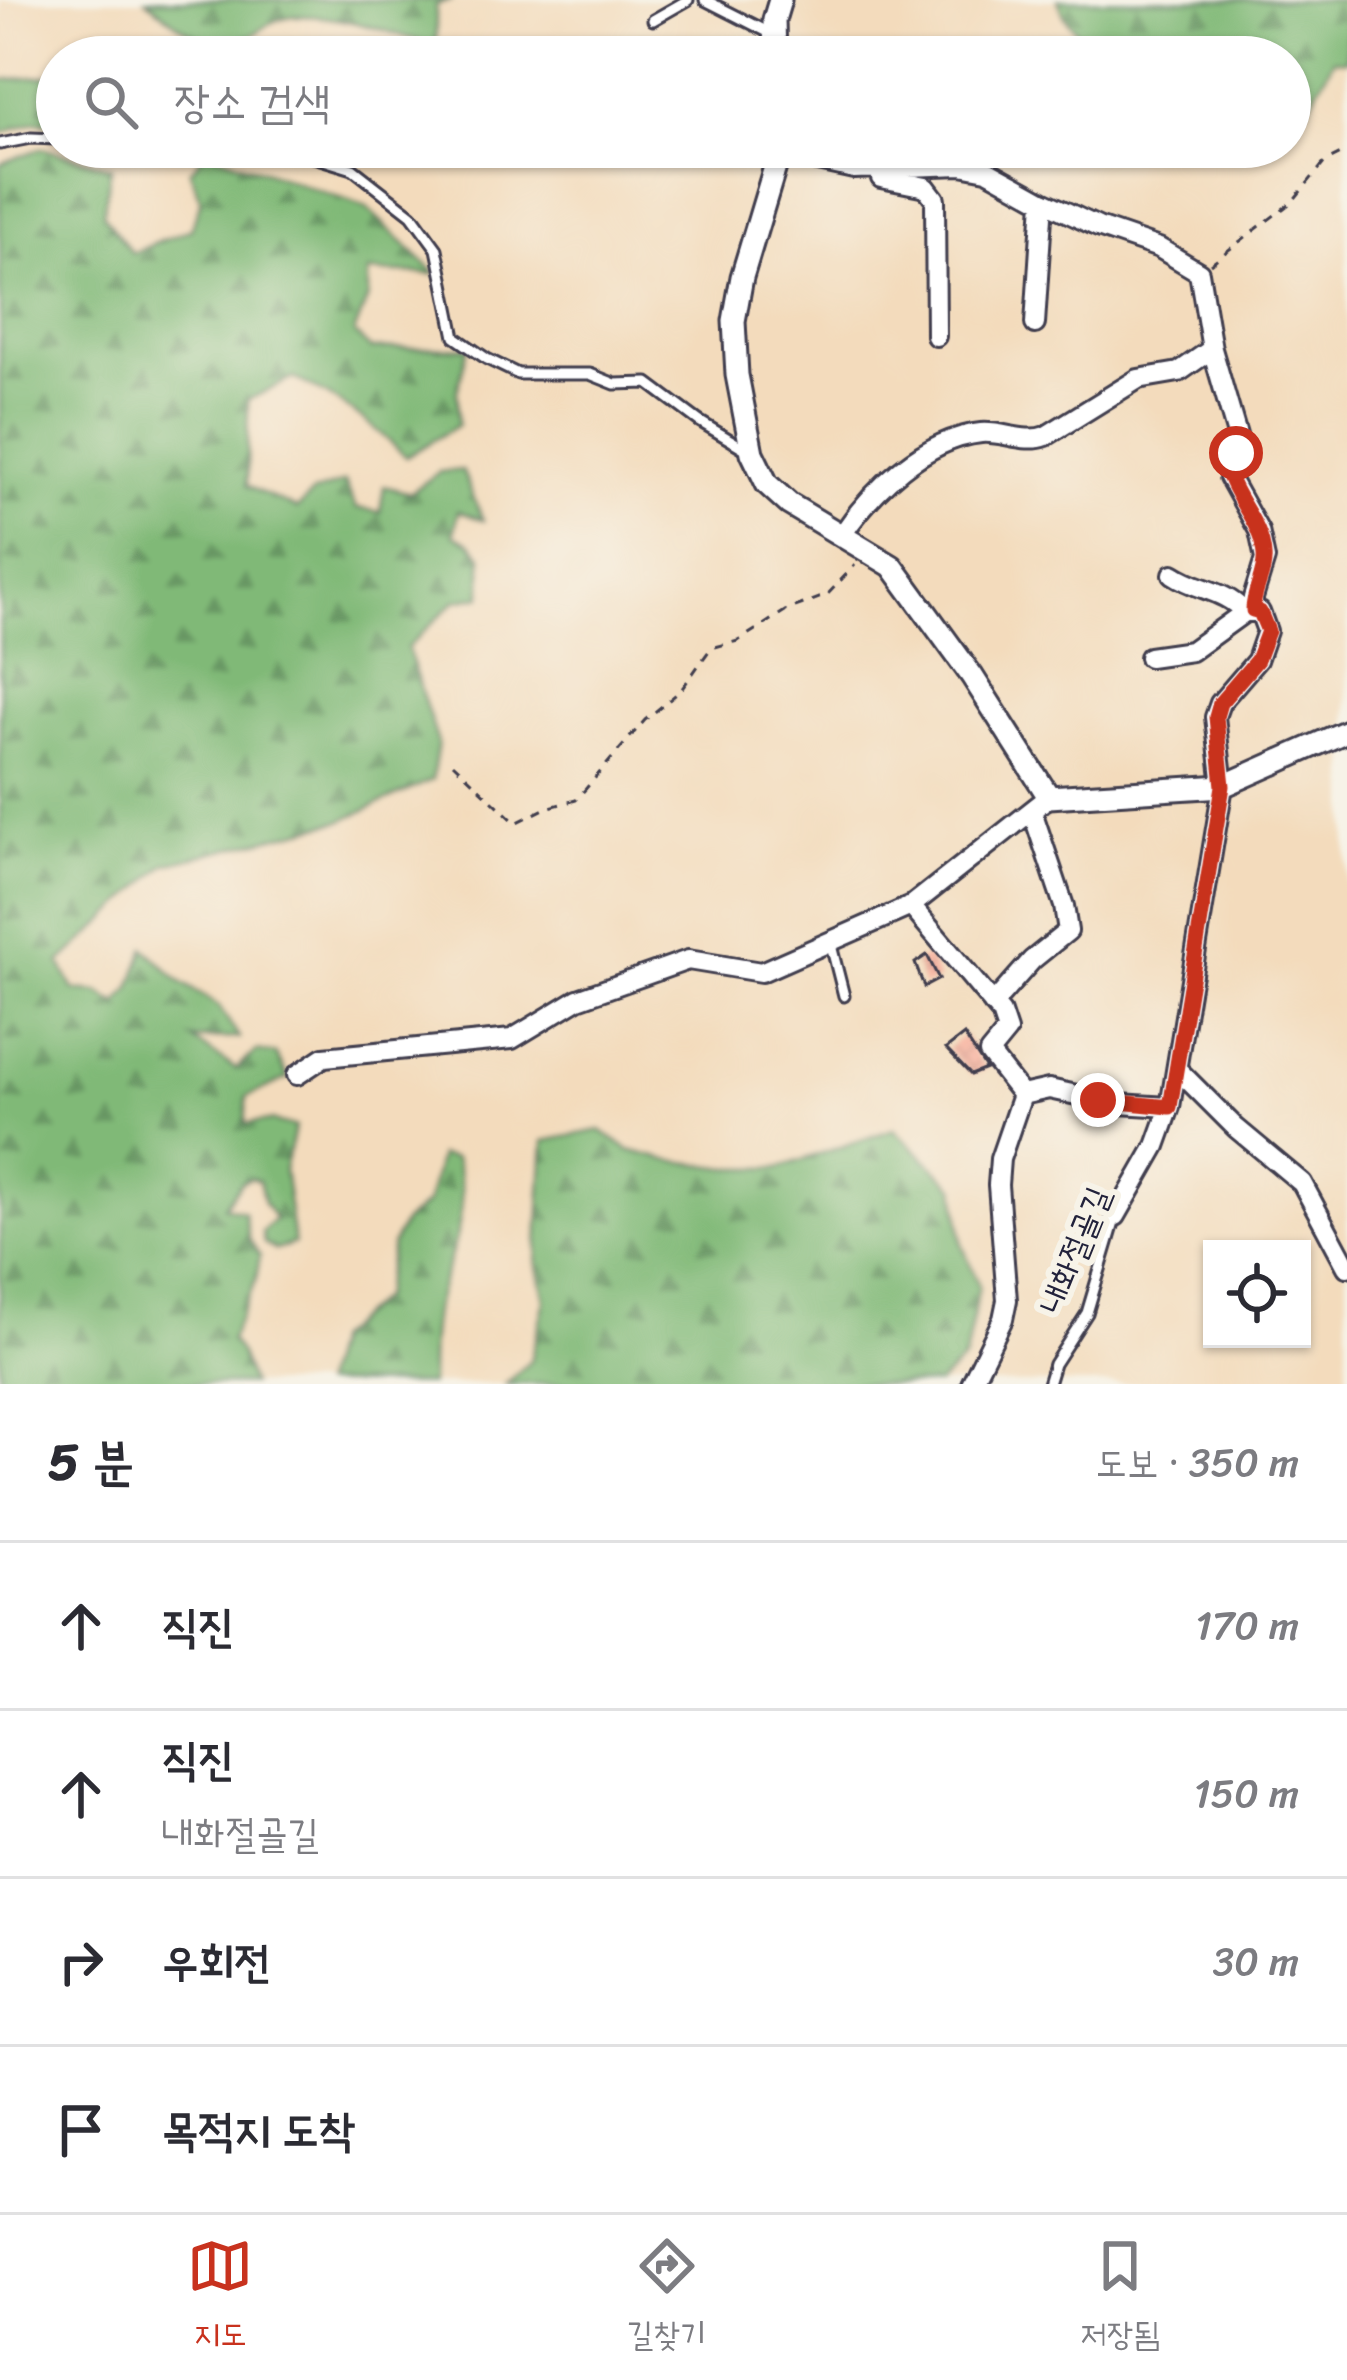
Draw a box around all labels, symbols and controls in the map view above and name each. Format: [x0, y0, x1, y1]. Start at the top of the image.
search box [36, 36, 1311, 168]
text: 장소 검색 [174, 62, 331, 142]
icon: search [78, 69, 144, 135]
route start [1209, 426, 1263, 480]
route end [1071, 1073, 1125, 1127]
street label: 내화절골길 [1023, 1178, 1127, 1322]
map controls [1203, 1240, 1311, 1348]
button: locate [1203, 1240, 1311, 1348]
text: 5 분 [48, 1417, 133, 1507]
text: 도보 · 350 m [1096, 1428, 1299, 1497]
text: 직진 [162, 1586, 234, 1666]
text: 170 m [1195, 1591, 1299, 1660]
icon: ahead [48, 1593, 114, 1659]
text: 직진 [162, 1719, 234, 1799]
text: 150 m [1194, 1759, 1299, 1828]
icon: ahead [48, 1761, 114, 1827]
text: 내화절골길 [162, 1799, 319, 1868]
text: 우회전 [162, 1922, 271, 2002]
text: 30 m [1213, 1927, 1299, 1996]
icon: right [48, 1929, 114, 1995]
text: 목적지 도착 [162, 2090, 355, 2170]
icon: arrive [48, 2097, 114, 2163]
tab: 지도 [187, 2233, 253, 2363]
tab: 길찾기 [627, 2233, 706, 2363]
tab: 저장됨 [1080, 2233, 1160, 2363]

